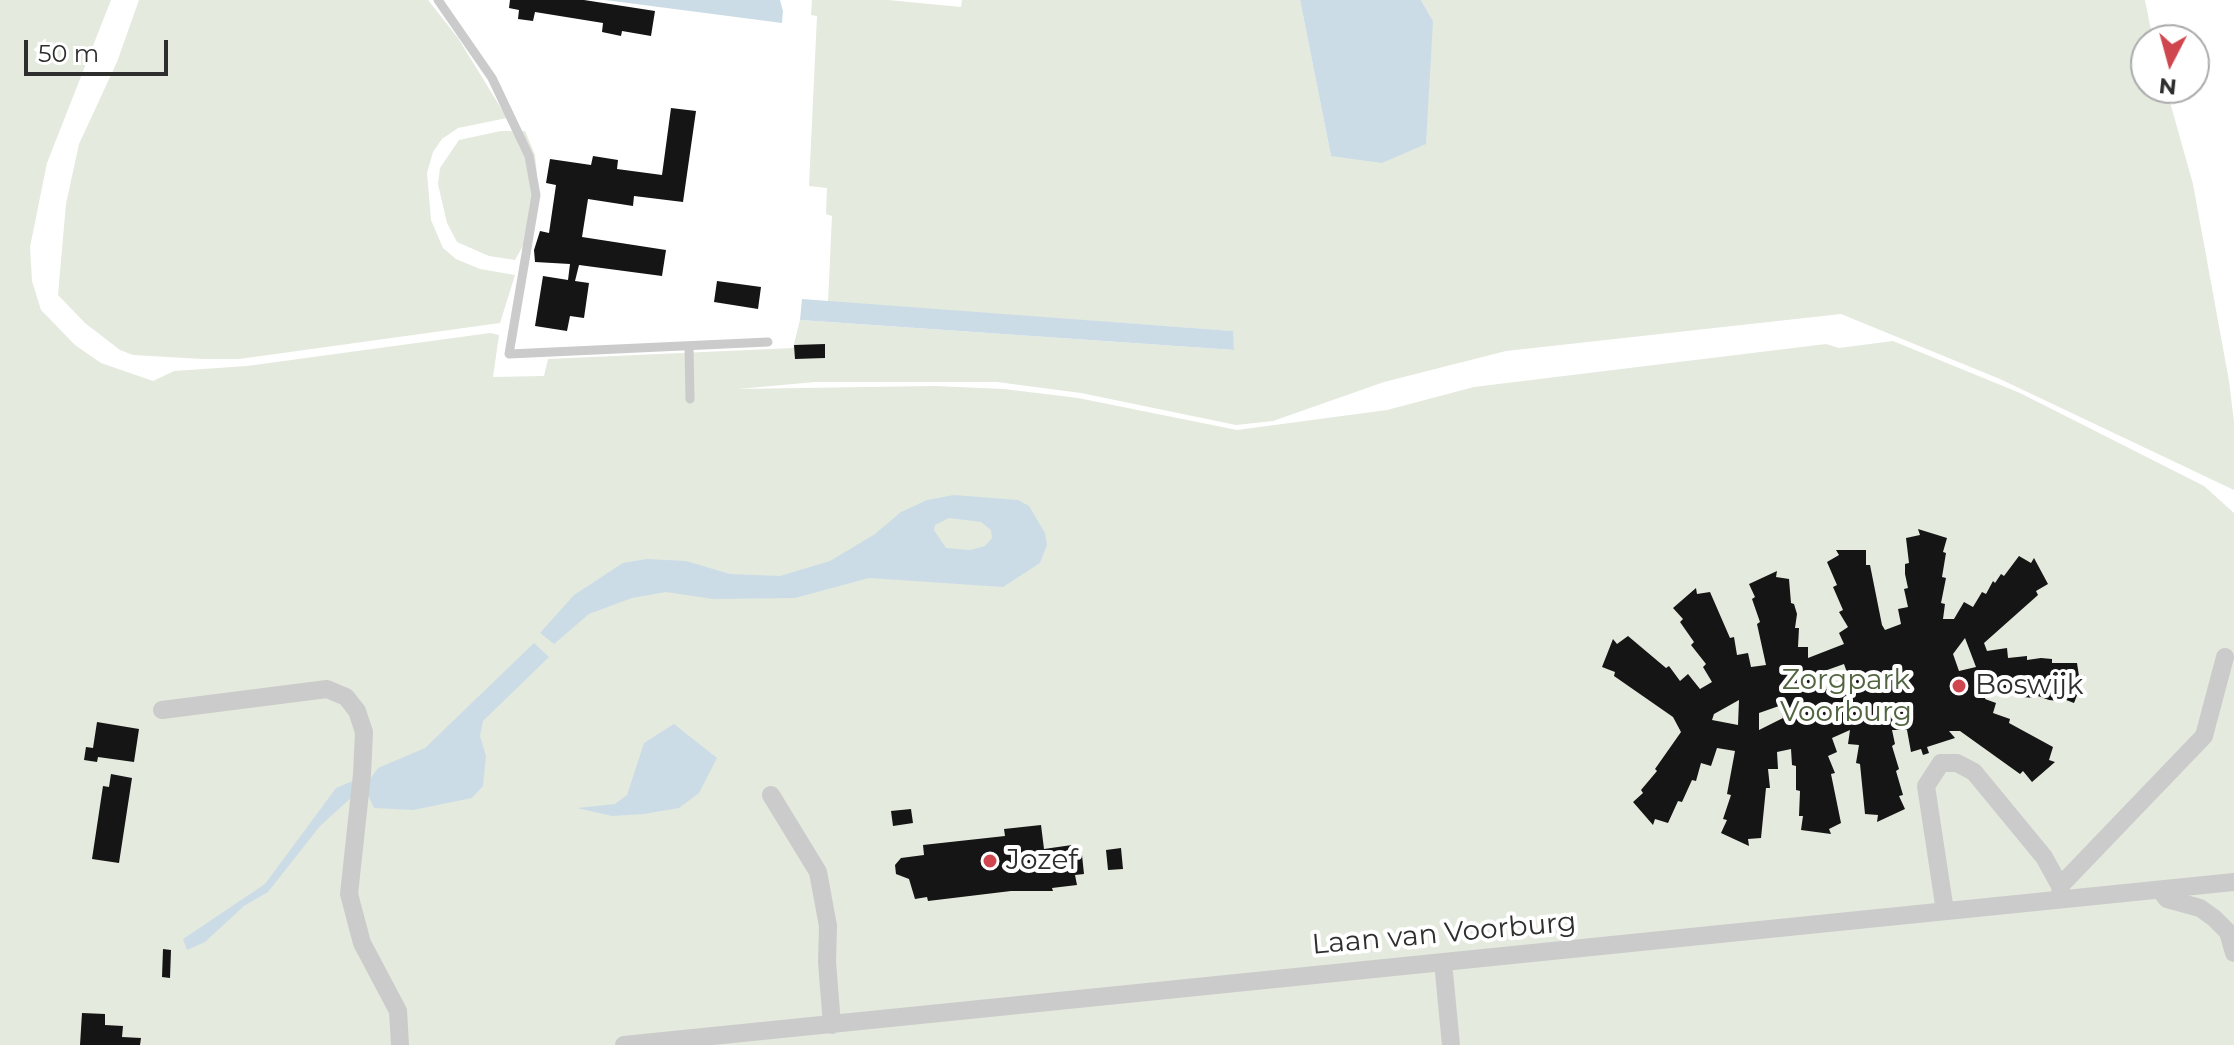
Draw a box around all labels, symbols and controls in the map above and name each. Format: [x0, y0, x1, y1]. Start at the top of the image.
scale bar [28, 24, 172, 74]
north arrow [2130, 24, 2210, 104]
text: 50 m [38, 39, 99, 68]
text: N [2157, 72, 2178, 101]
park label: Zorgpark Voorburg [1780, 664, 1912, 730]
place label: Boswijk [1975, 669, 2084, 703]
marker: Boswijk [1950, 677, 1968, 695]
place label: Jozef [1006, 844, 1078, 878]
marker: Jozef [981, 852, 999, 870]
street label: Laan van Voorburg [1310, 906, 1578, 962]

